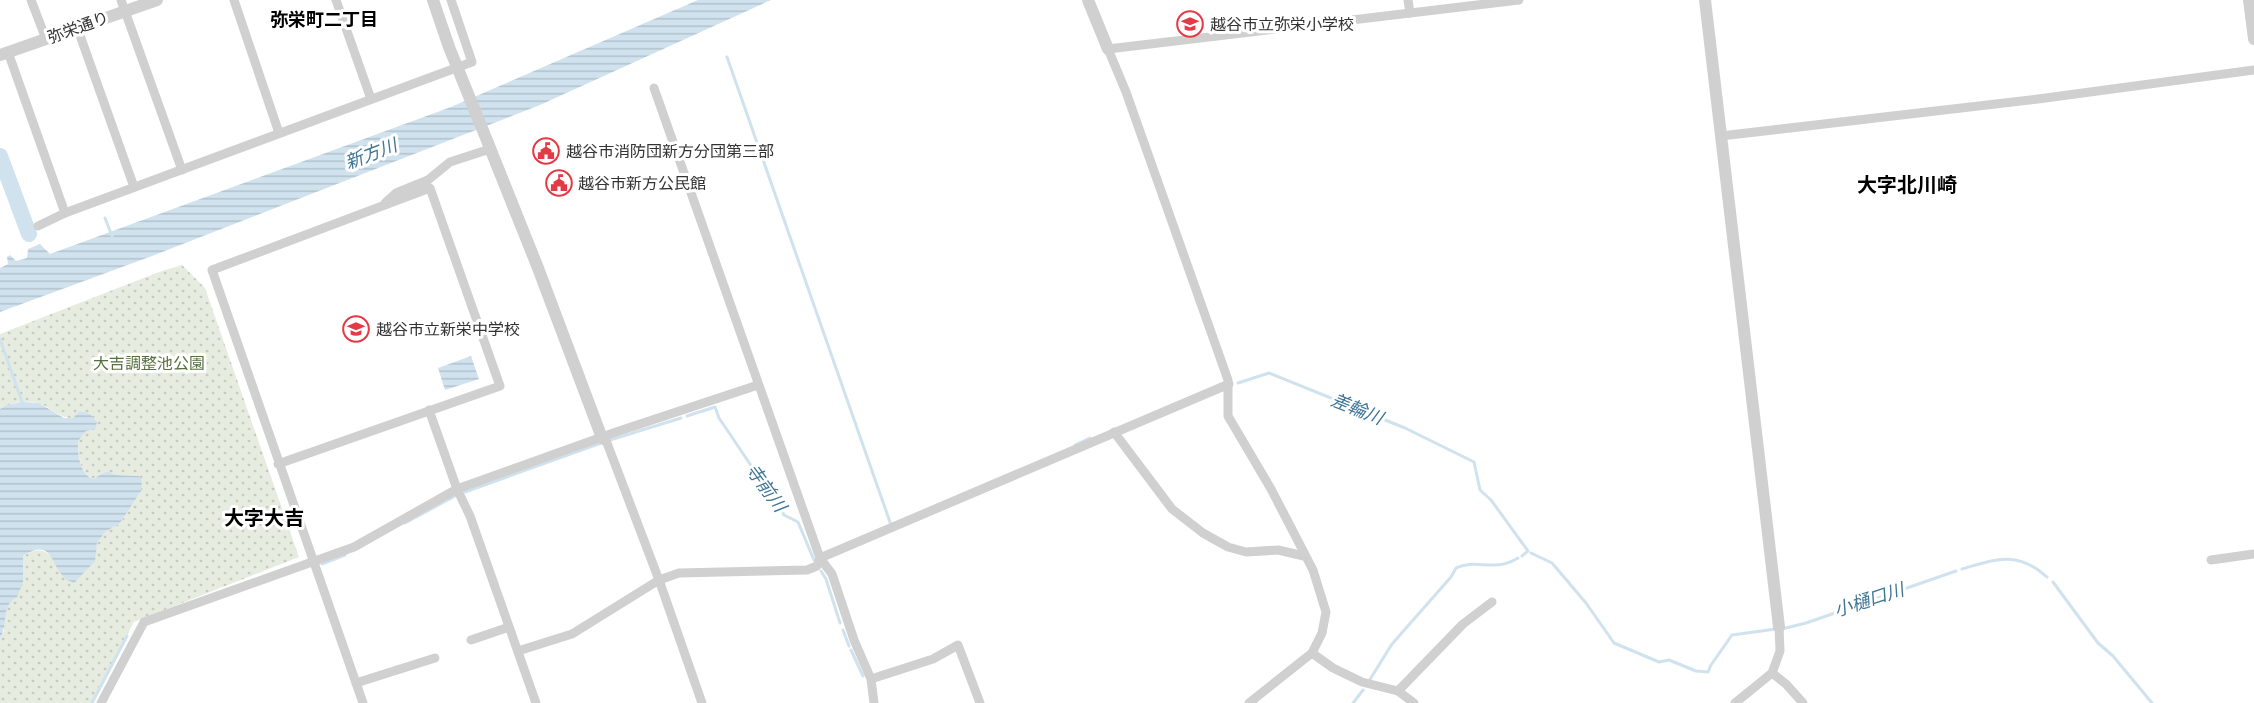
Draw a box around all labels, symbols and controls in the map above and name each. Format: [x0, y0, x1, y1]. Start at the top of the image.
street label: 弥栄通り [44, 6, 112, 48]
district label: 弥栄町二丁目 [270, 7, 378, 31]
school or university icon: 越谷市立弥栄小学校 [1175, 9, 1205, 39]
place label: 越谷市立弥栄小学校 [1210, 13, 1354, 35]
water label: 新方川 [341, 131, 402, 174]
public building icon: 越谷市消防団新方分団第三部 [531, 136, 561, 166]
place label: 越谷市消防団新方分団第三部 [566, 140, 774, 162]
public building icon: 越谷市新方公民館 [544, 168, 574, 198]
district label: 大字北川崎 [1857, 171, 1957, 198]
place label: 越谷市新方公民館 [578, 172, 706, 194]
school or university icon: 越谷市立新栄中学校 [341, 314, 371, 344]
place label: 越谷市立新栄中学校 [376, 318, 520, 340]
park label: 大吉調整池公園 [93, 352, 205, 374]
water label: 差輪川 [1328, 387, 1389, 430]
water label: 寺前川 [741, 459, 794, 518]
district label: 大字大吉 [224, 504, 304, 531]
water label: 小樋口川 [1831, 576, 1909, 622]

